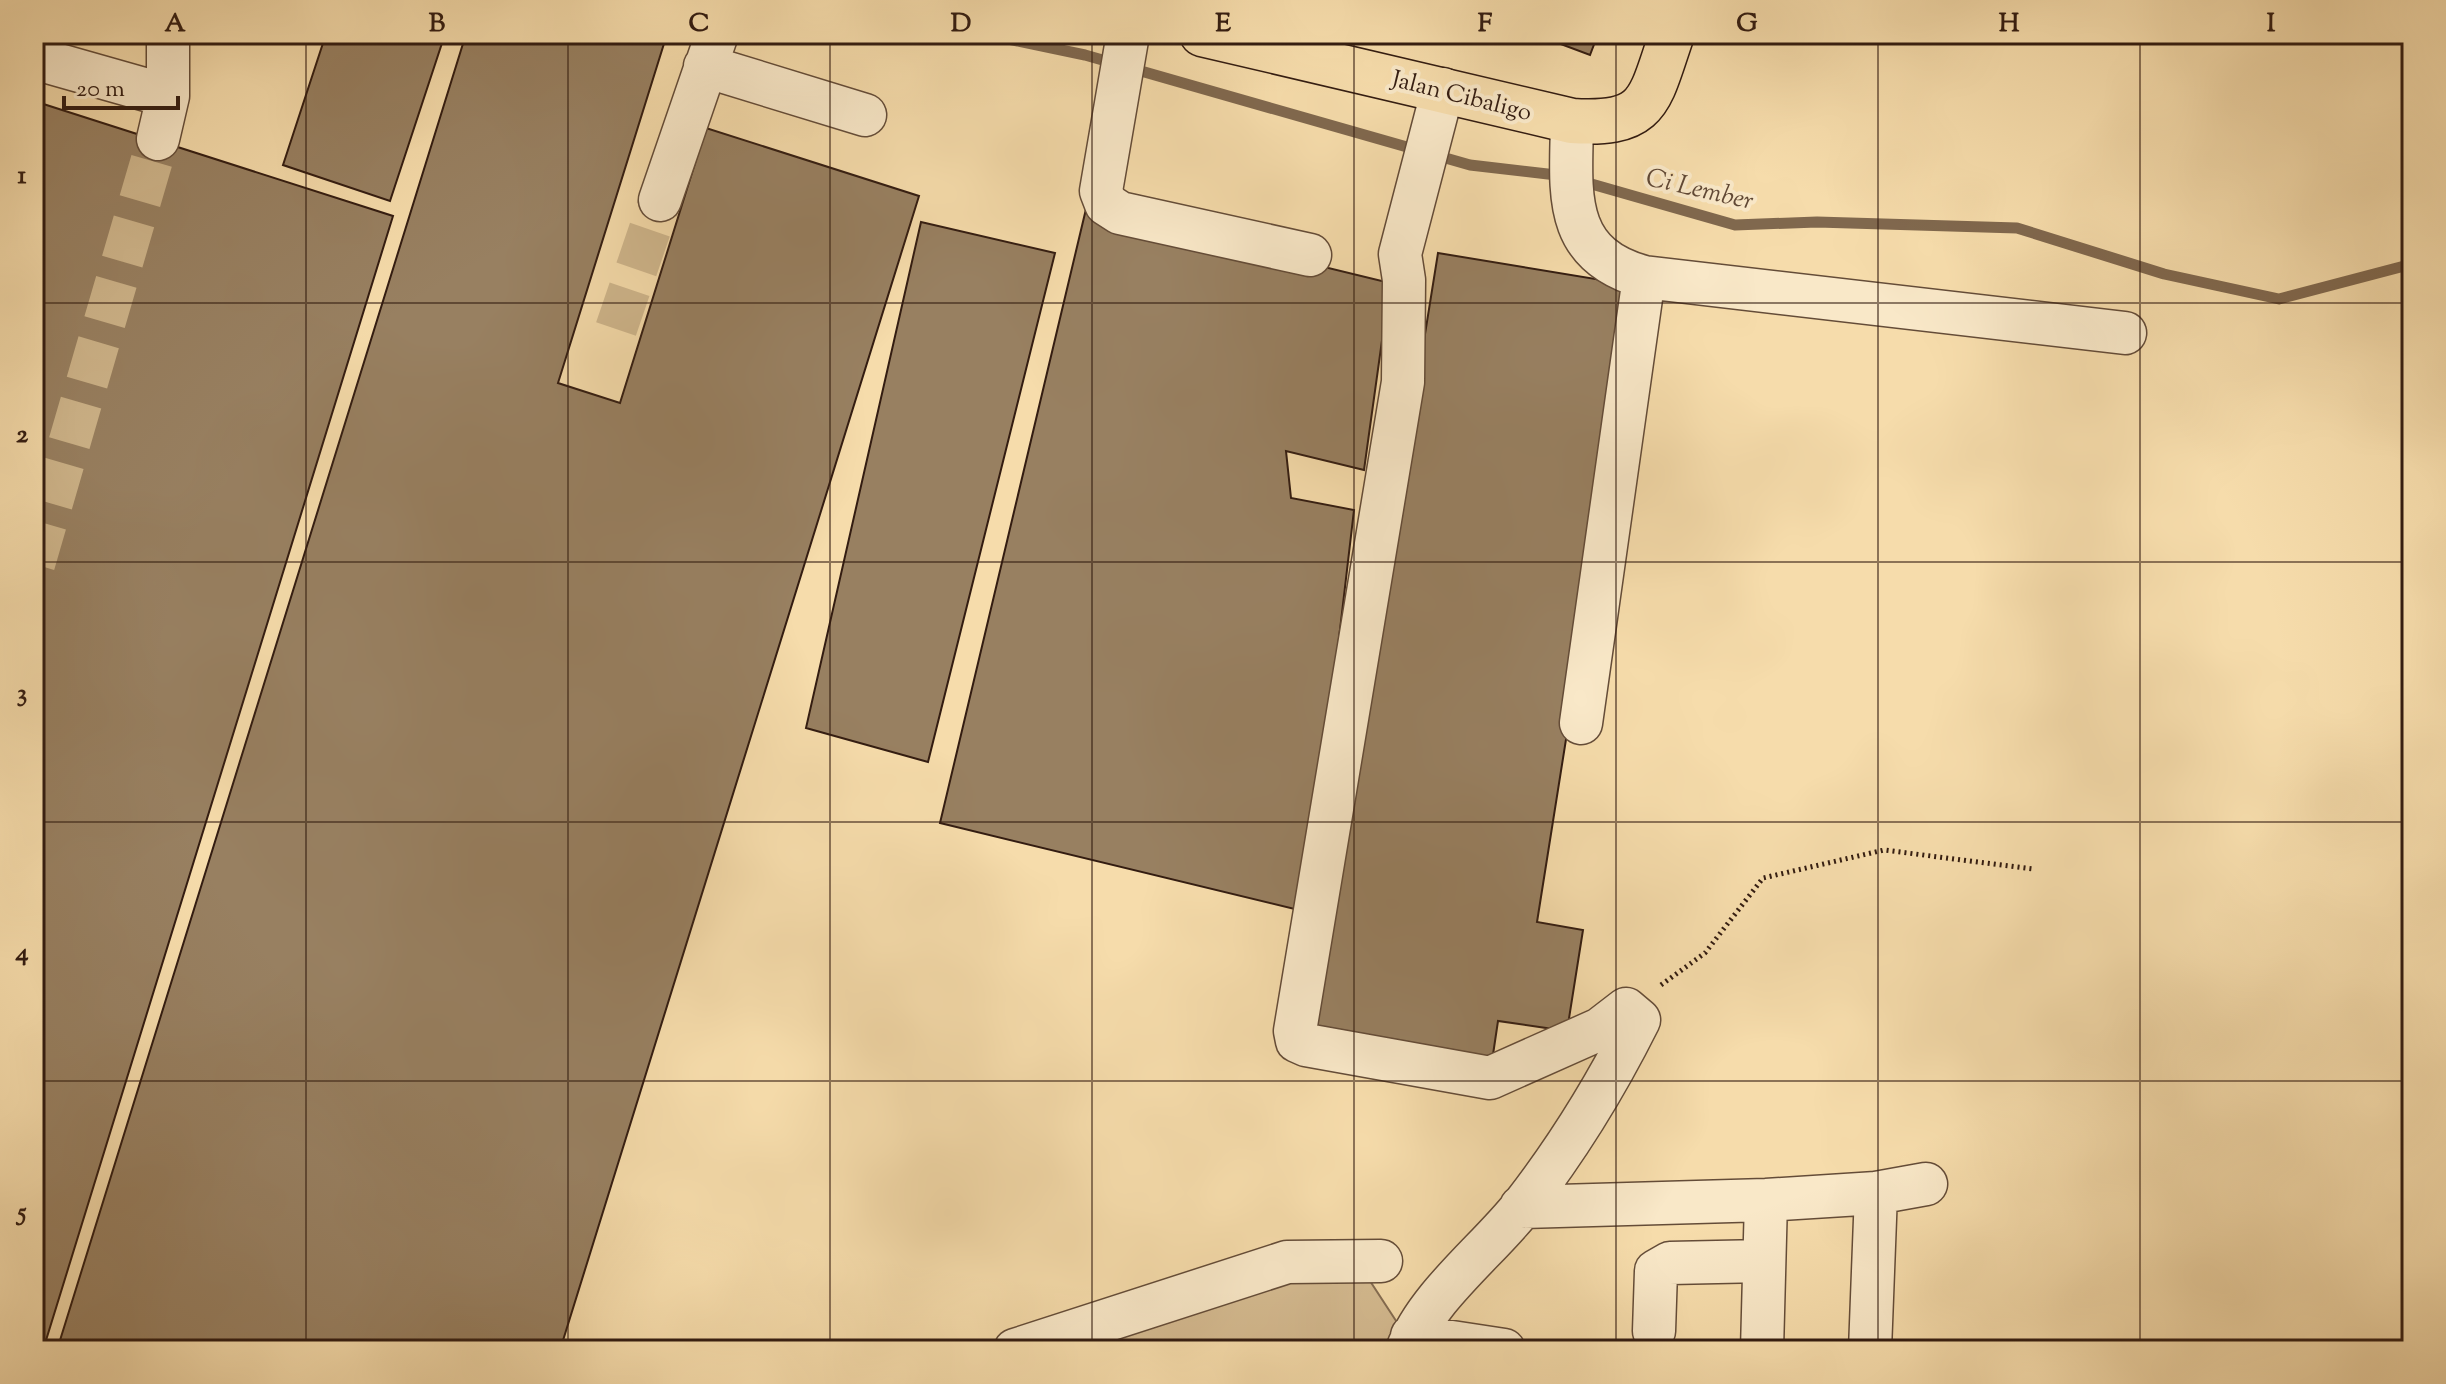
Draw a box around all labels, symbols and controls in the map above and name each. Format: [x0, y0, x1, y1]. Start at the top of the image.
text: A [164, 6, 186, 43]
text: B [429, 6, 446, 43]
text: C [689, 6, 709, 43]
text: D [951, 6, 971, 43]
text: E [1215, 6, 1231, 43]
text: F [1478, 6, 1493, 43]
text: G [1736, 6, 1758, 43]
text: H [1999, 6, 2020, 43]
text: I [2267, 6, 2276, 43]
scale bar [64, 60, 178, 110]
street label: Jalan Cibaligo [1386, 63, 1535, 131]
text: 20 m [76, 73, 125, 107]
text: 1 [18, 158, 27, 195]
water label: Ci Lember [1642, 160, 1757, 221]
text: 2 [16, 417, 29, 454]
text: 3 [17, 676, 27, 713]
text: 4 [14, 935, 29, 972]
text: 5 [16, 1195, 27, 1232]

